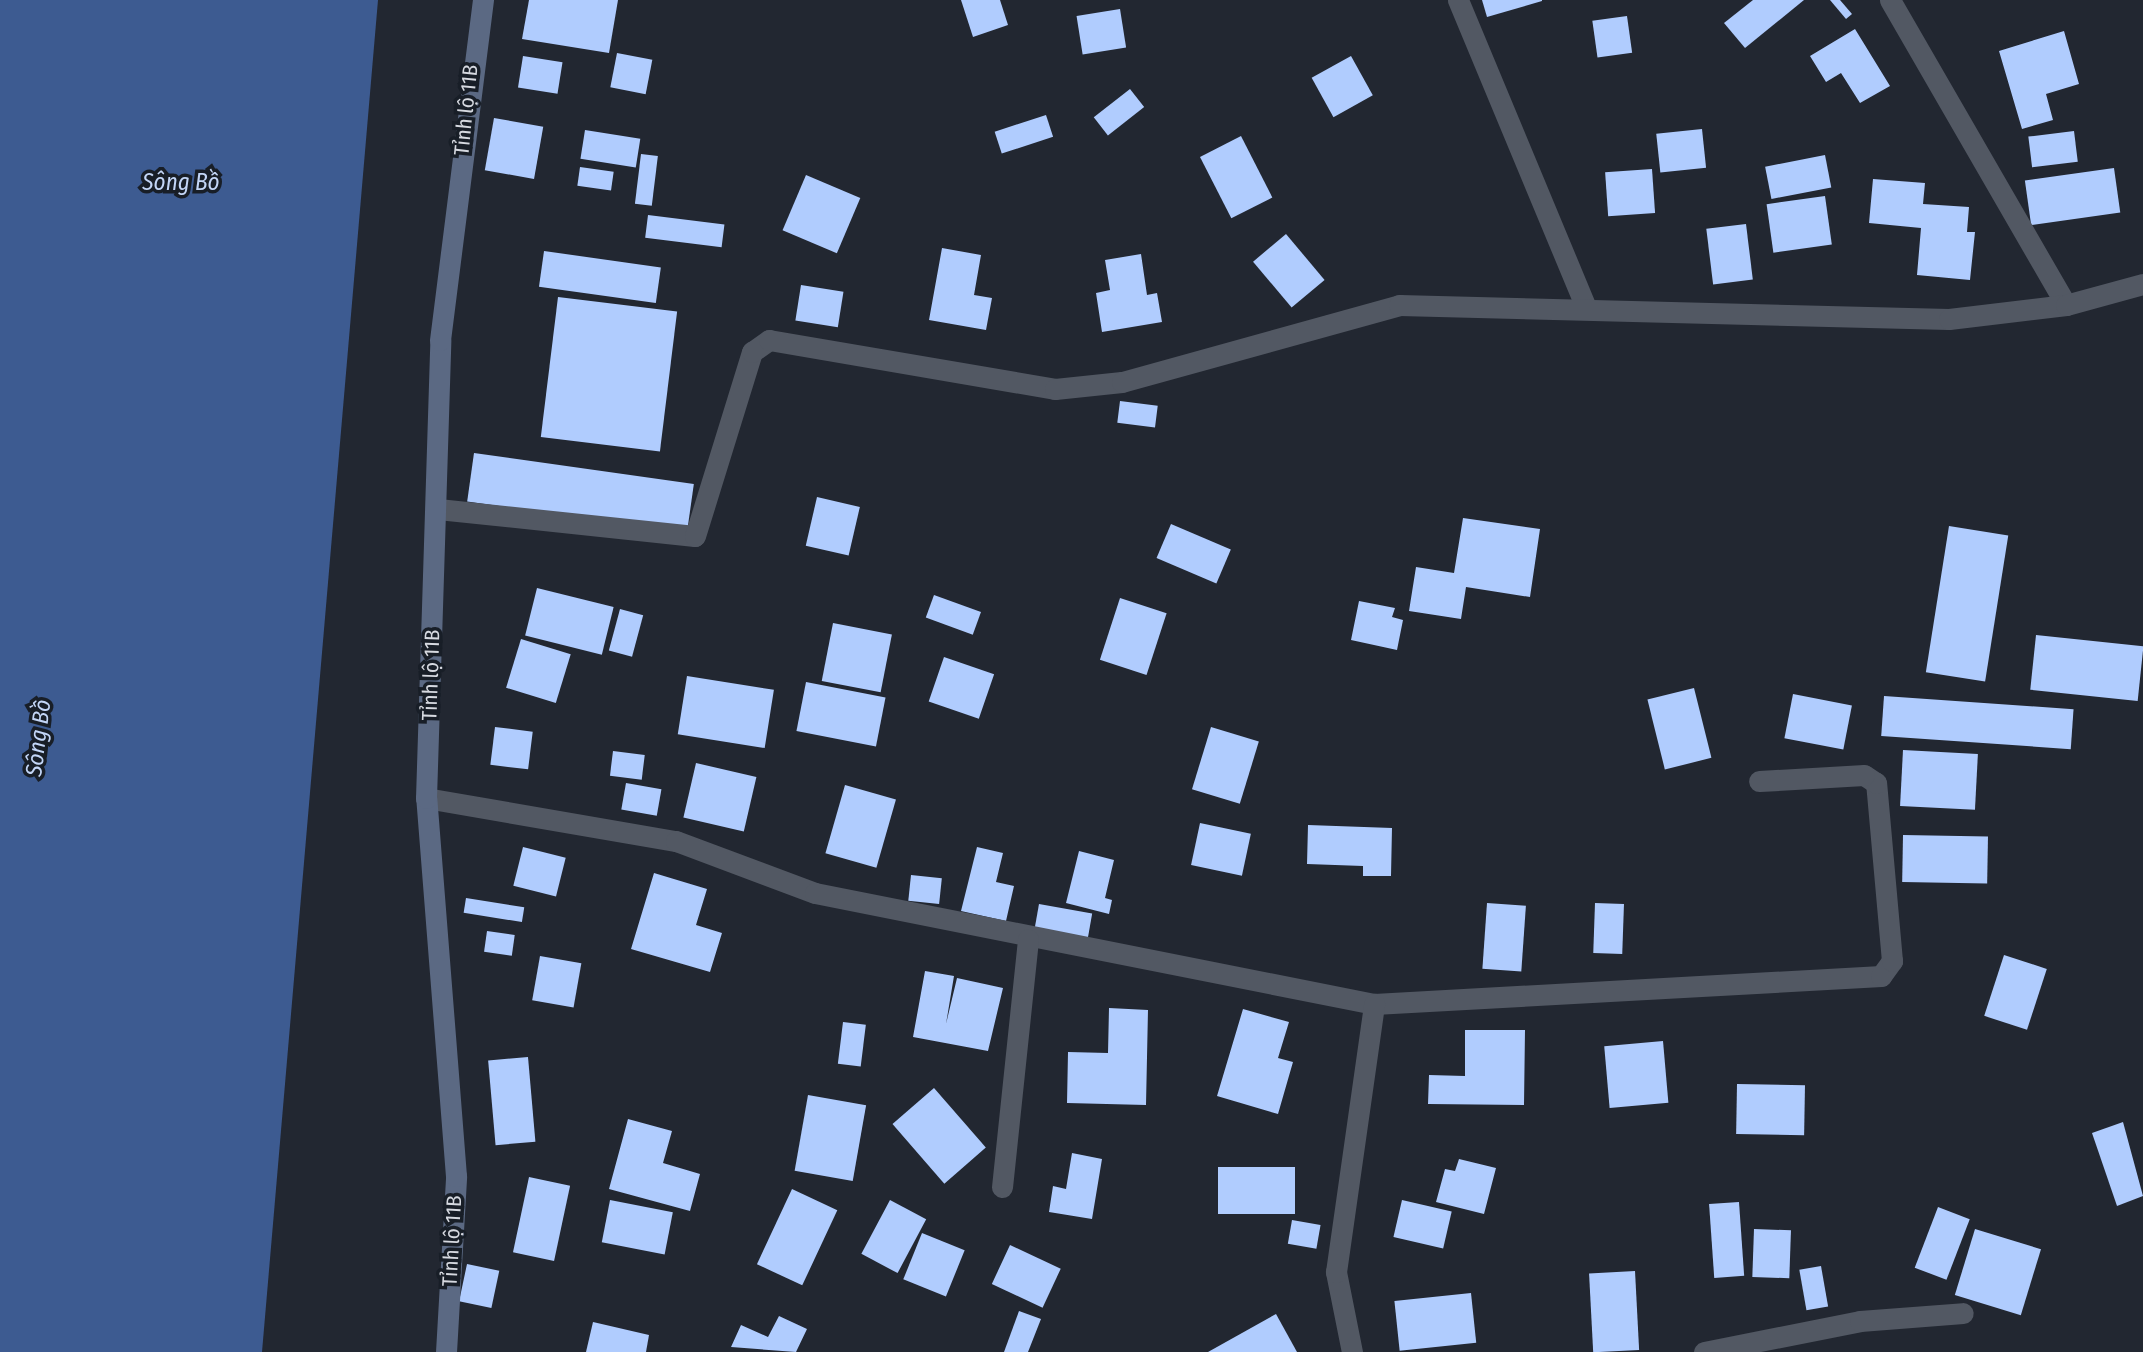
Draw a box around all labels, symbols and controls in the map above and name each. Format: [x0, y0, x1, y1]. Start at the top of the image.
street label: Tỉnh lộ 11B [449, 63, 483, 157]
water label: Sông Bồ [142, 168, 220, 196]
street label: Tỉnh lộ 11B [417, 629, 445, 721]
water label: Sông Bồ [20, 698, 56, 778]
street label: Tỉnh lộ 11B [437, 1195, 467, 1287]

